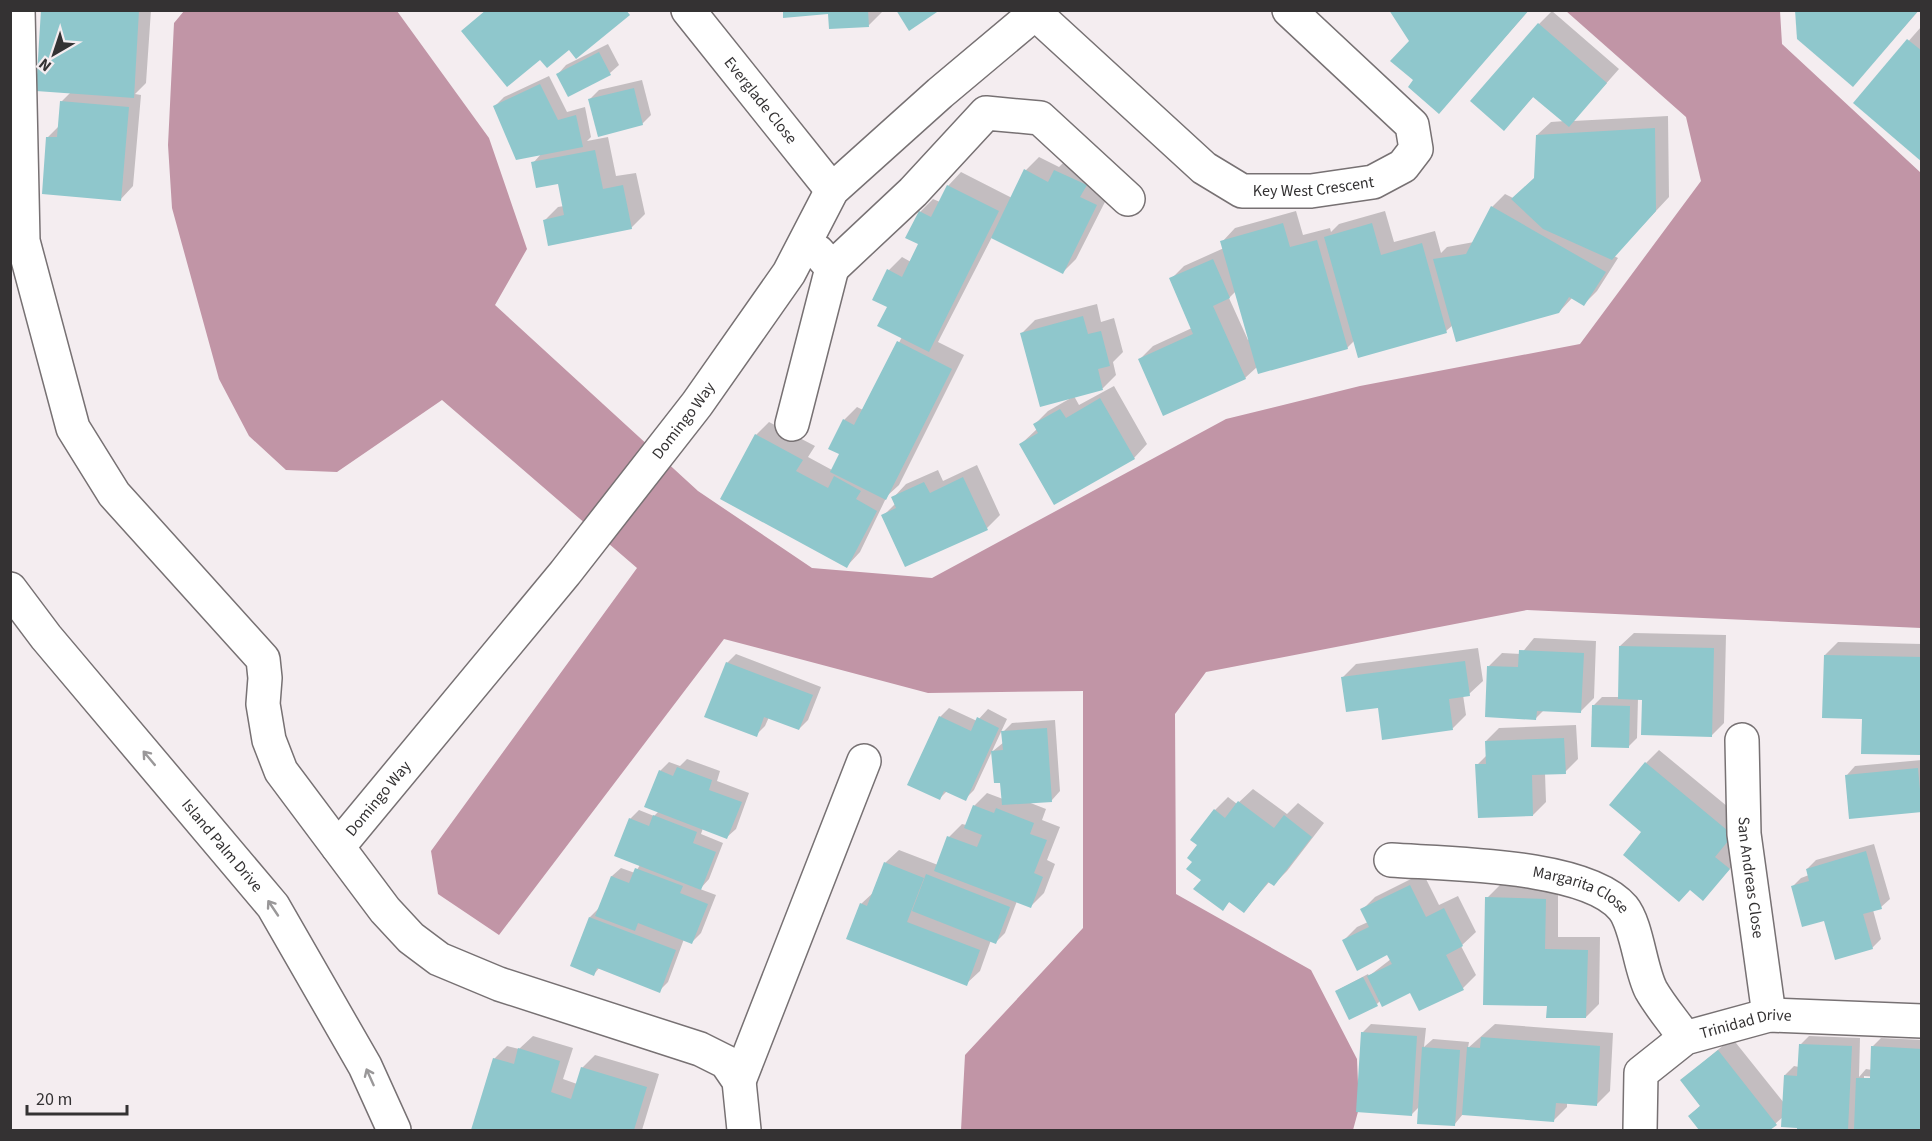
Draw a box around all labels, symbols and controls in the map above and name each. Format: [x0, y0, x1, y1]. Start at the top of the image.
north arrow [24, 24, 84, 84]
street label: Everglade Close [719, 52, 802, 149]
text: N [34, 53, 56, 77]
street label: Key West Crescent [1253, 171, 1376, 202]
street label: Domingo Way [647, 377, 721, 464]
one-way arrow [142, 751, 156, 766]
street label: Domingo Way [340, 756, 416, 841]
street label: Island Palm Drive [176, 794, 268, 897]
street label: San Andreas Close [1733, 816, 1769, 940]
street label: Margarita Close [1531, 861, 1634, 918]
one-way arrow [267, 900, 279, 917]
street label: Trinidad Drive [1697, 1004, 1792, 1044]
one-way arrow [363, 1069, 375, 1087]
scale bar [27, 1078, 128, 1116]
text: 20 m [36, 1087, 72, 1112]

